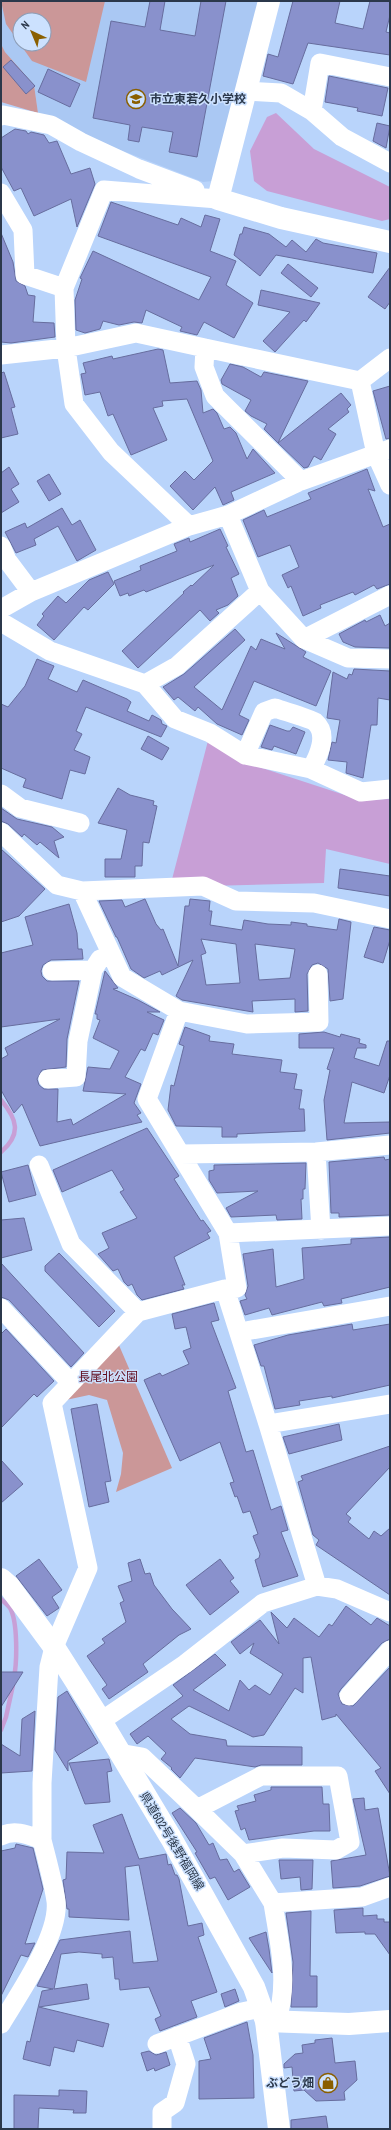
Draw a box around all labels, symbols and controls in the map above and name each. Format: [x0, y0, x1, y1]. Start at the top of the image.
north arrow [12, 12, 52, 52]
text: N [18, 18, 32, 32]
school or university icon: 市立東若久小学校 [125, 88, 147, 110]
place label: 市立東若久小学校 [150, 91, 246, 107]
park label: 長尾北公園 [78, 1369, 138, 1385]
street label: 県道602号後野福岡線 [136, 1789, 208, 1893]
shop icon: ぶどう畑 [317, 2072, 339, 2094]
place label: ぶどう畑 [266, 2075, 314, 2091]

